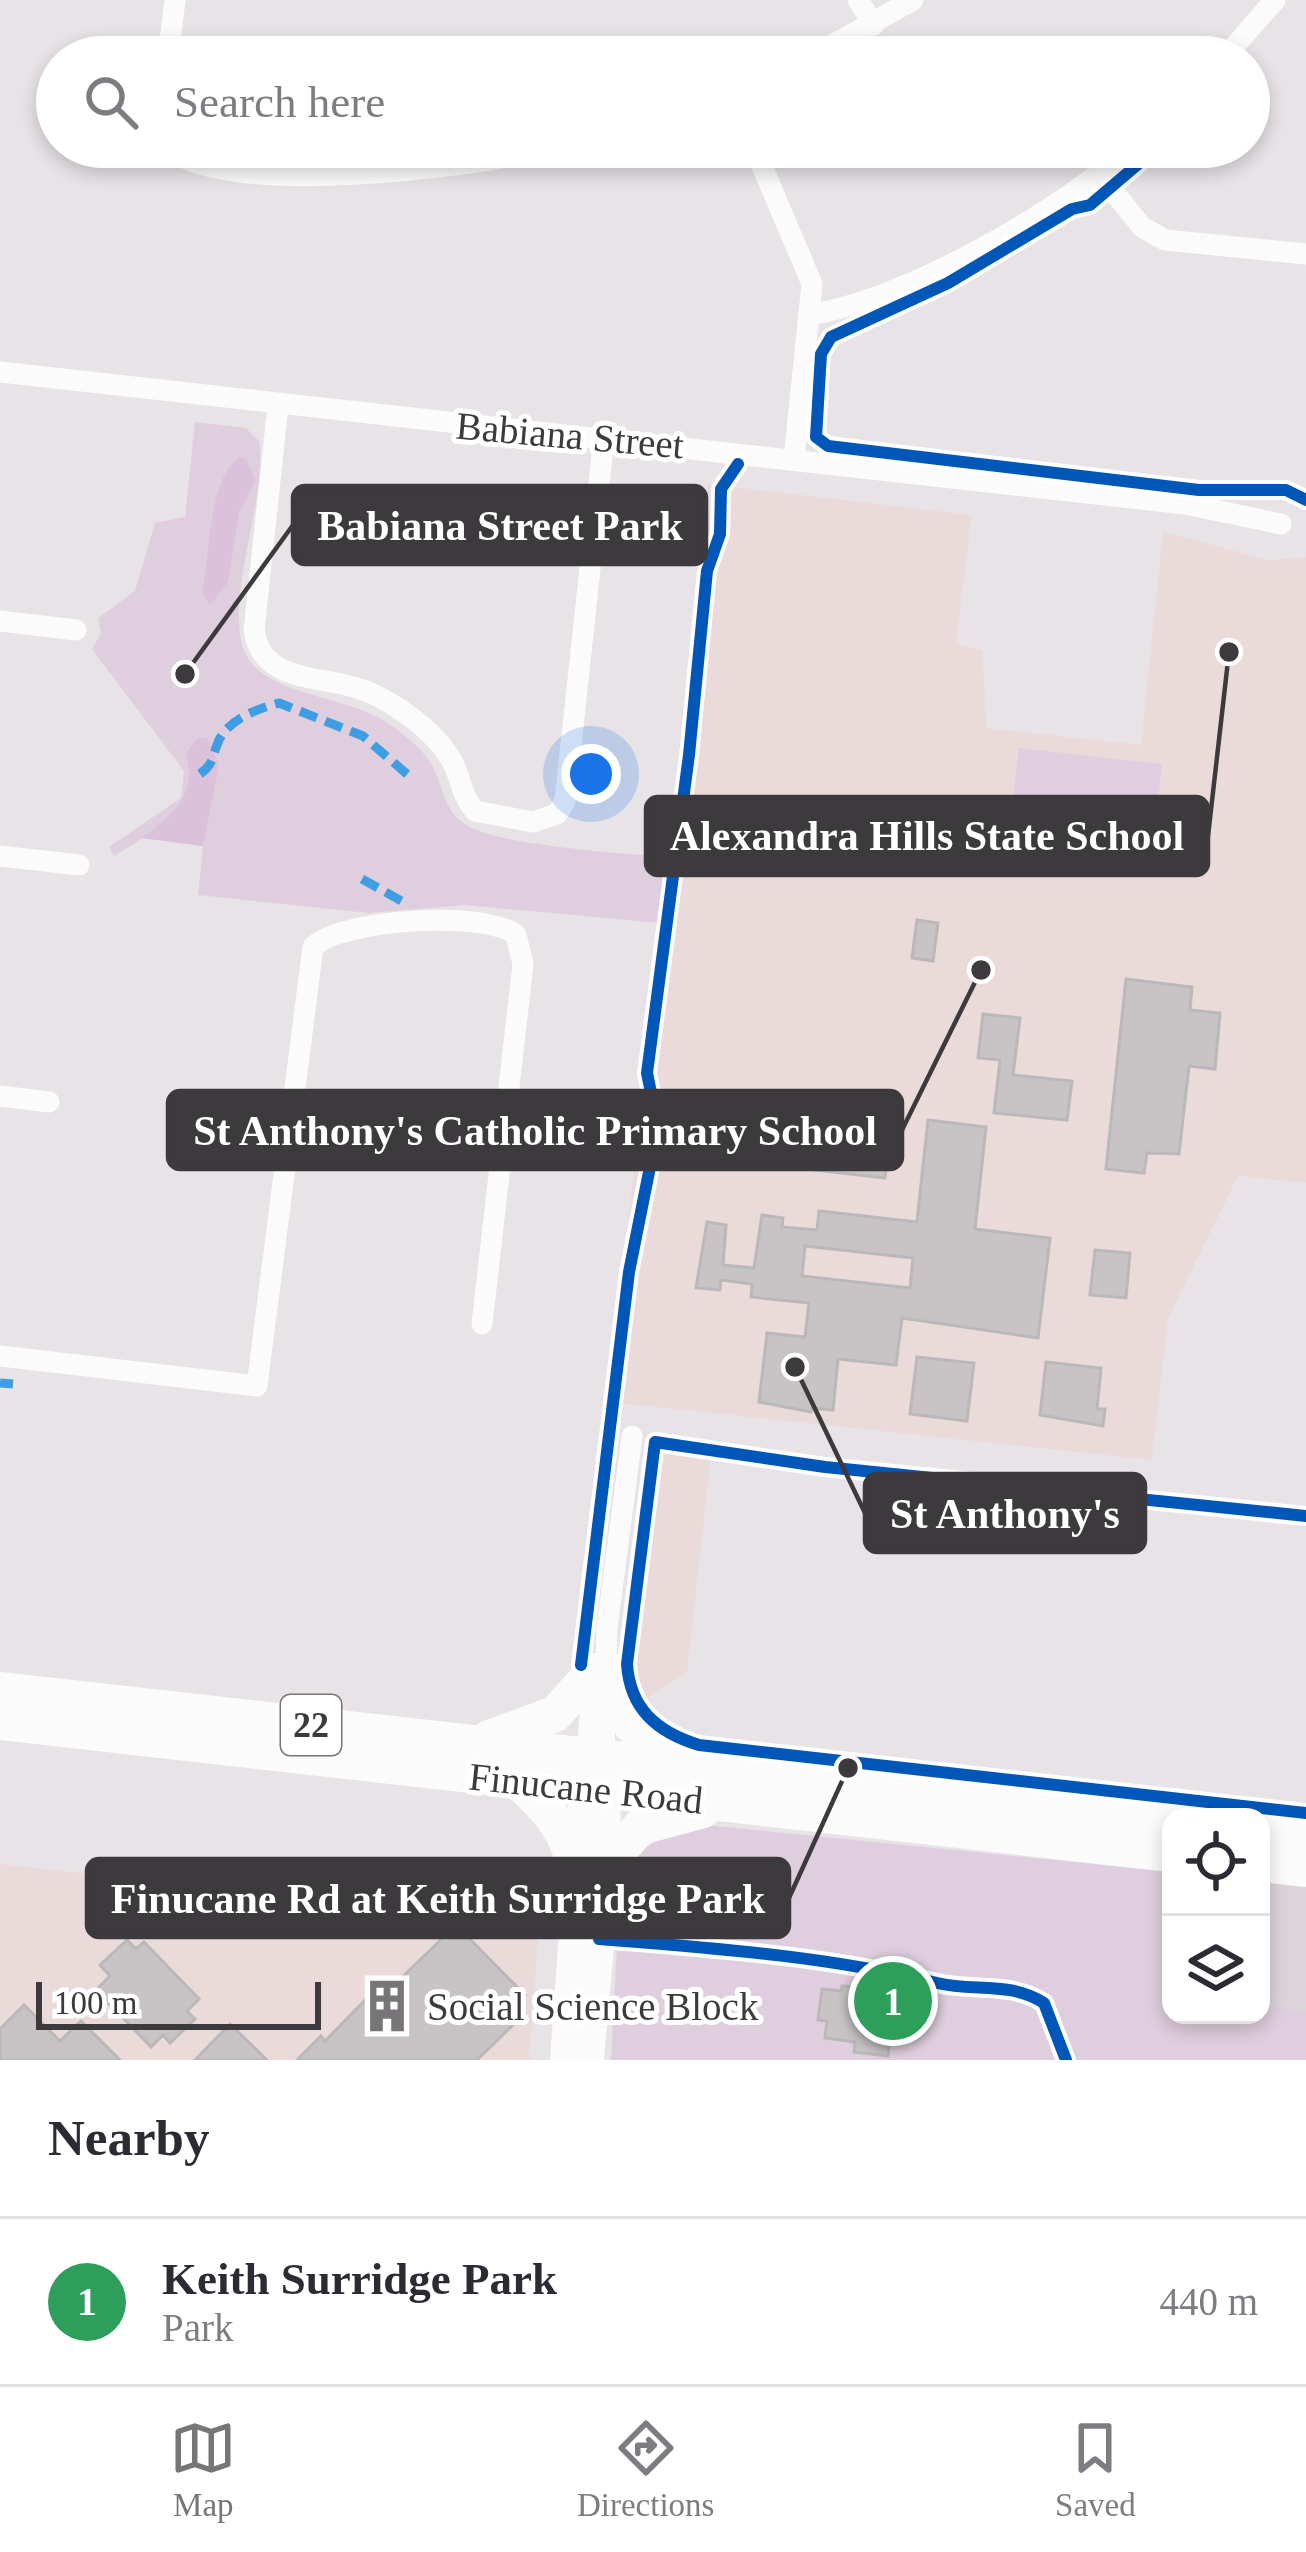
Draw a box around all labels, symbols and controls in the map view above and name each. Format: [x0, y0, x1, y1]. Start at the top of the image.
search box [36, 36, 1270, 168]
icon: search [78, 69, 144, 135]
text: Search here [174, 77, 385, 127]
street label: Babiana Street [454, 404, 686, 466]
callout: Babiana Street Park [293, 486, 706, 564]
text: Babiana Street Park [317, 503, 683, 549]
your location [561, 744, 621, 804]
callout: Alexandra Hills State School [646, 797, 1208, 875]
text: Alexandra Hills State School [670, 813, 1184, 859]
callout: St Anthony's Catholic Primary School [168, 1091, 902, 1169]
text: St Anthony's Catholic Primary School [193, 1108, 877, 1154]
callout: St Anthony's [865, 1474, 1145, 1552]
text: St Anthony's [890, 1491, 1120, 1537]
road number: 22 [281, 1695, 341, 1755]
street label: Finucane Road [467, 1754, 706, 1822]
map controls [1162, 1808, 1270, 2024]
button: locate [1162, 1808, 1270, 1916]
callout: Finucane Rd at Keith Surridge Park [87, 1859, 789, 1937]
text: Finucane Rd at Keith Surridge Park [111, 1876, 766, 1922]
button: layers [1162, 1916, 1270, 2024]
pin: 1 [854, 1956, 932, 2046]
scale bar [36, 1976, 321, 2029]
building icon: Social Science Block [358, 1977, 416, 2035]
text: 100 m [54, 1985, 137, 2021]
place label: Social Science Block [427, 1985, 759, 2028]
text: Nearby [48, 2110, 209, 2166]
text: Keith Surridge Park [162, 2254, 557, 2304]
text: 1 [77, 2280, 97, 2323]
text: 440 m [1159, 2280, 1258, 2323]
text: Park [162, 2306, 234, 2349]
tab: Map [170, 2415, 236, 2524]
tab: Directions [577, 2415, 714, 2524]
tab: Saved [1055, 2415, 1136, 2524]

